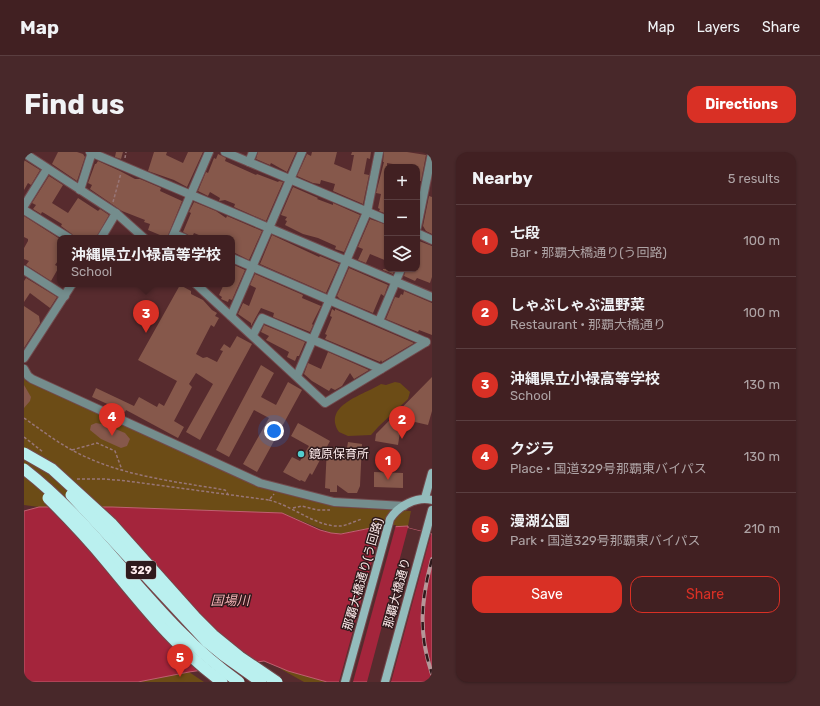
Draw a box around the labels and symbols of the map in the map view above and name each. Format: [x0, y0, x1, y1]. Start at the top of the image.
pin: 3 [133, 300, 159, 333]
pin: 4 [99, 403, 125, 436]
pin: 2 [389, 406, 415, 439]
your location [264, 421, 284, 441]
place label: 鏡原保育所 [309, 447, 369, 461]
pin: 1 [375, 447, 401, 480]
marker: 鏡原保育所 [296, 449, 306, 459]
street label: 那覇大橋通り(う回路) [340, 516, 386, 632]
street label: 那覇大橋通り [381, 556, 413, 630]
road number: 329 [126, 561, 156, 579]
water label: 国場川 [210, 593, 251, 608]
pin: 5 [167, 644, 193, 677]

